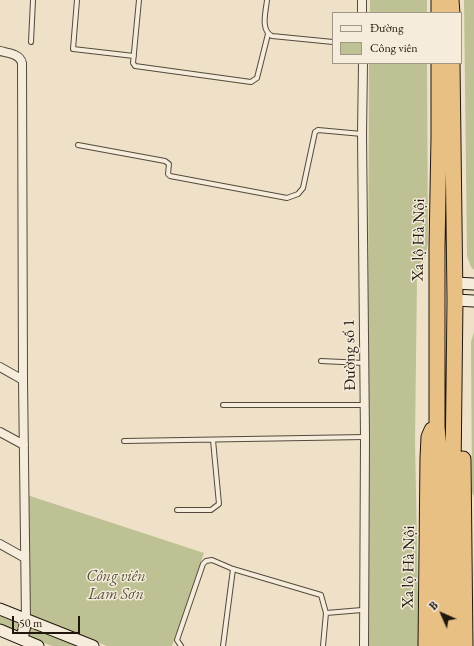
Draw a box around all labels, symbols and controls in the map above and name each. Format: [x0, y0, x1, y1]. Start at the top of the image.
legend [332, 12, 462, 64]
text: Đường [370, 20, 403, 36]
text: Công viên [370, 40, 418, 56]
street label: Xa lộ Hà Nội [409, 198, 429, 282]
street label: Đường số 1 [340, 319, 360, 391]
street label: Xa lộ Hà Nội [399, 525, 419, 609]
park label: Công viên Lam Sơn [86, 567, 146, 605]
north arrow [422, 594, 462, 634]
text: B [426, 598, 441, 613]
scale bar [14, 608, 82, 634]
text: 50 m [19, 615, 42, 631]

